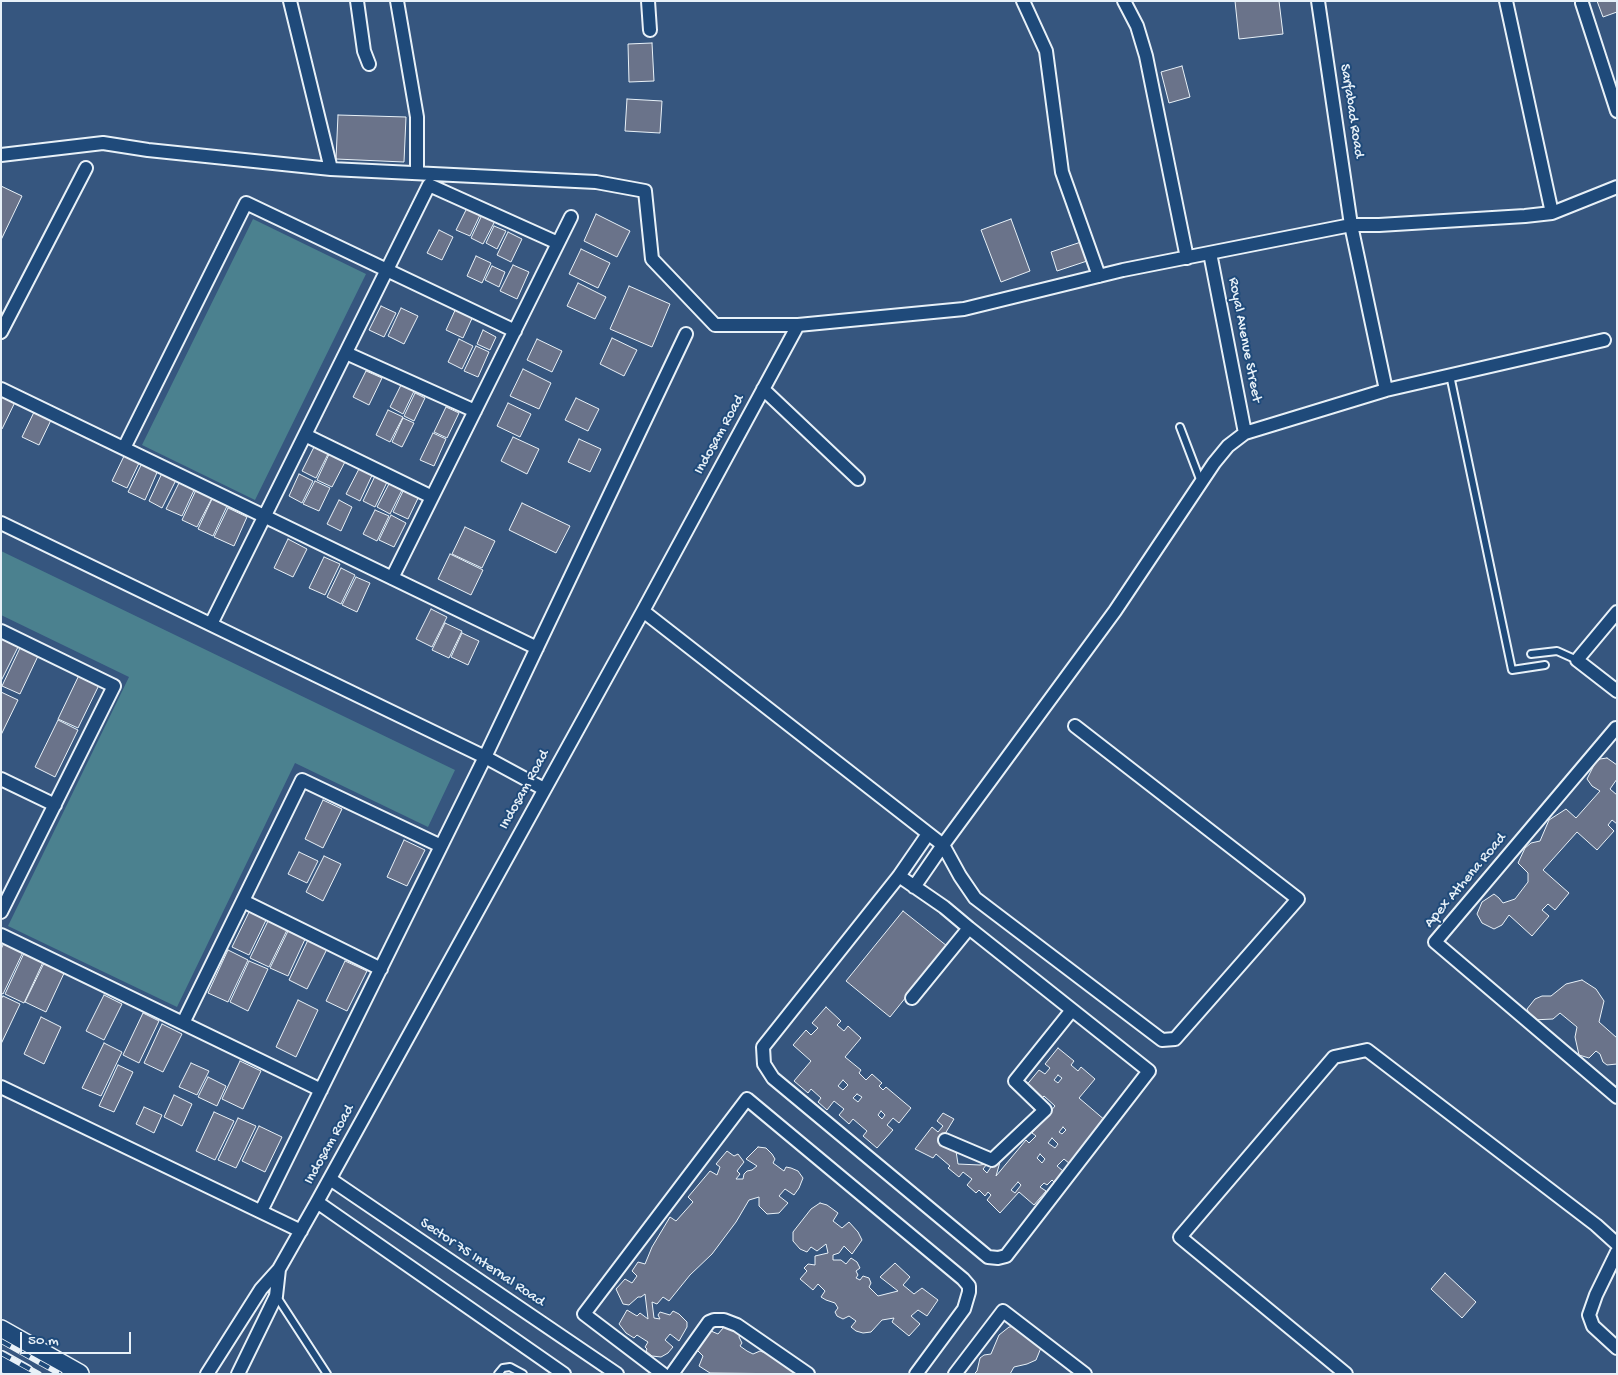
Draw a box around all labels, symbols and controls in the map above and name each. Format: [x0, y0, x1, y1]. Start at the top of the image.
street label: Sarfabad Road [1335, 63, 1367, 159]
street label: Royal Avenue Street [1223, 276, 1265, 404]
street label: Indosam Road [691, 392, 749, 478]
street label: Indosam Road [496, 747, 554, 833]
street label: Apex Athena Road [1421, 830, 1511, 932]
street label: Indosam Road [301, 1102, 359, 1188]
street label: Sector 75 Internal Road [416, 1214, 548, 1312]
scale bar [22, 1322, 134, 1354]
text: 50 m [28, 1332, 59, 1350]

